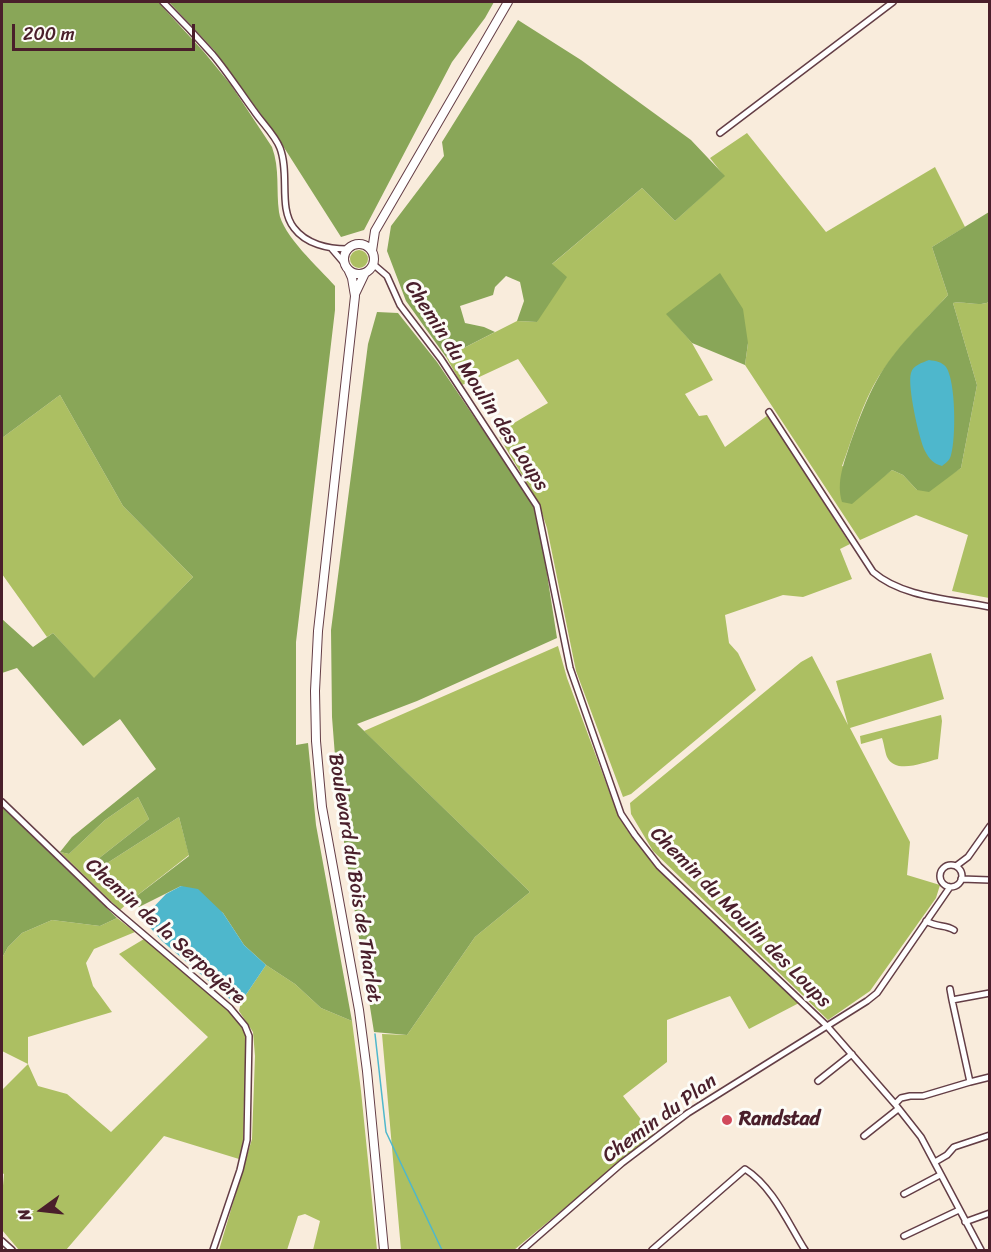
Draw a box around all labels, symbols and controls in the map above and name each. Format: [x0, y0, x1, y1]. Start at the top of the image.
scale bar [15, 12, 198, 50]
text: 200 m [23, 18, 75, 50]
street label: Chemin du Moulin des Loups [399, 276, 553, 496]
street label: Boulevard du Bois de Tharlet [322, 752, 386, 1004]
street label: Chemin du Moulin des Loups [644, 822, 836, 1014]
street label: Chemin de la Serpoyère [80, 854, 250, 1010]
street label: Chemin du Plan [598, 1070, 722, 1168]
place label: Randstad [739, 1108, 820, 1132]
marker: Randstad [720, 1113, 734, 1127]
north arrow [12, 1180, 72, 1240]
text: N [9, 1206, 40, 1224]

